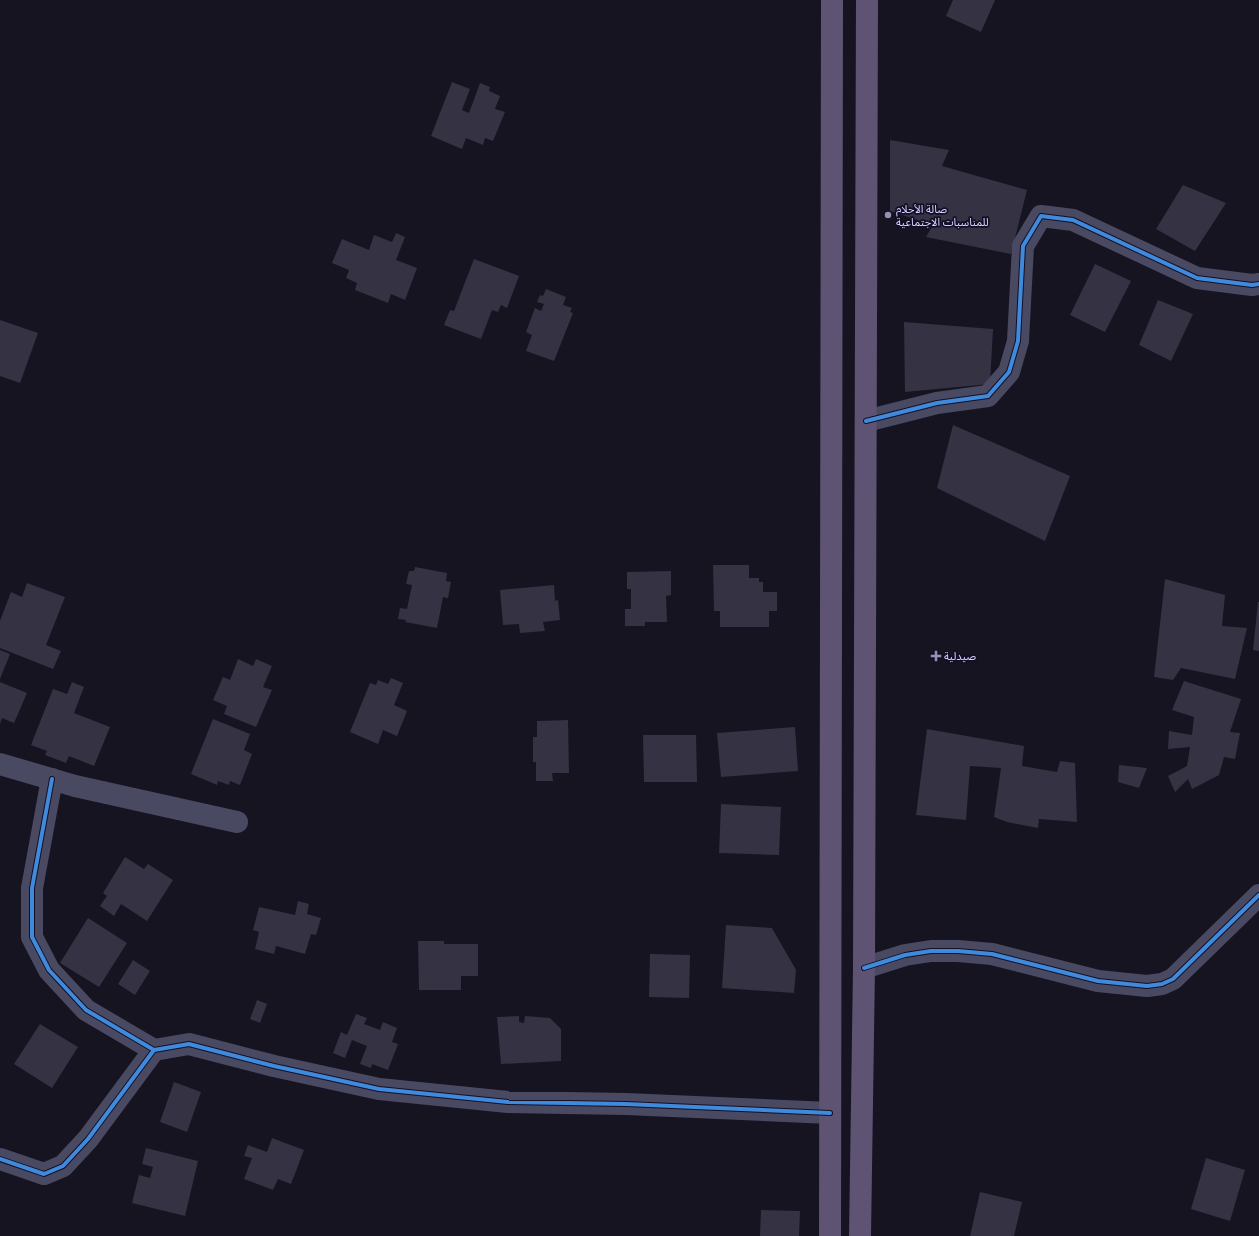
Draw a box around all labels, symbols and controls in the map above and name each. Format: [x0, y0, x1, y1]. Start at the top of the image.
place label: صالة الأحلام للمناسبات الاجتماعية [896, 203, 989, 229]
marker: صالة الأحلام للمناسبات الاجتماعية [883, 210, 893, 220]
place label: صيدلية [944, 650, 976, 663]
marker: صيدلية [931, 651, 941, 661]

